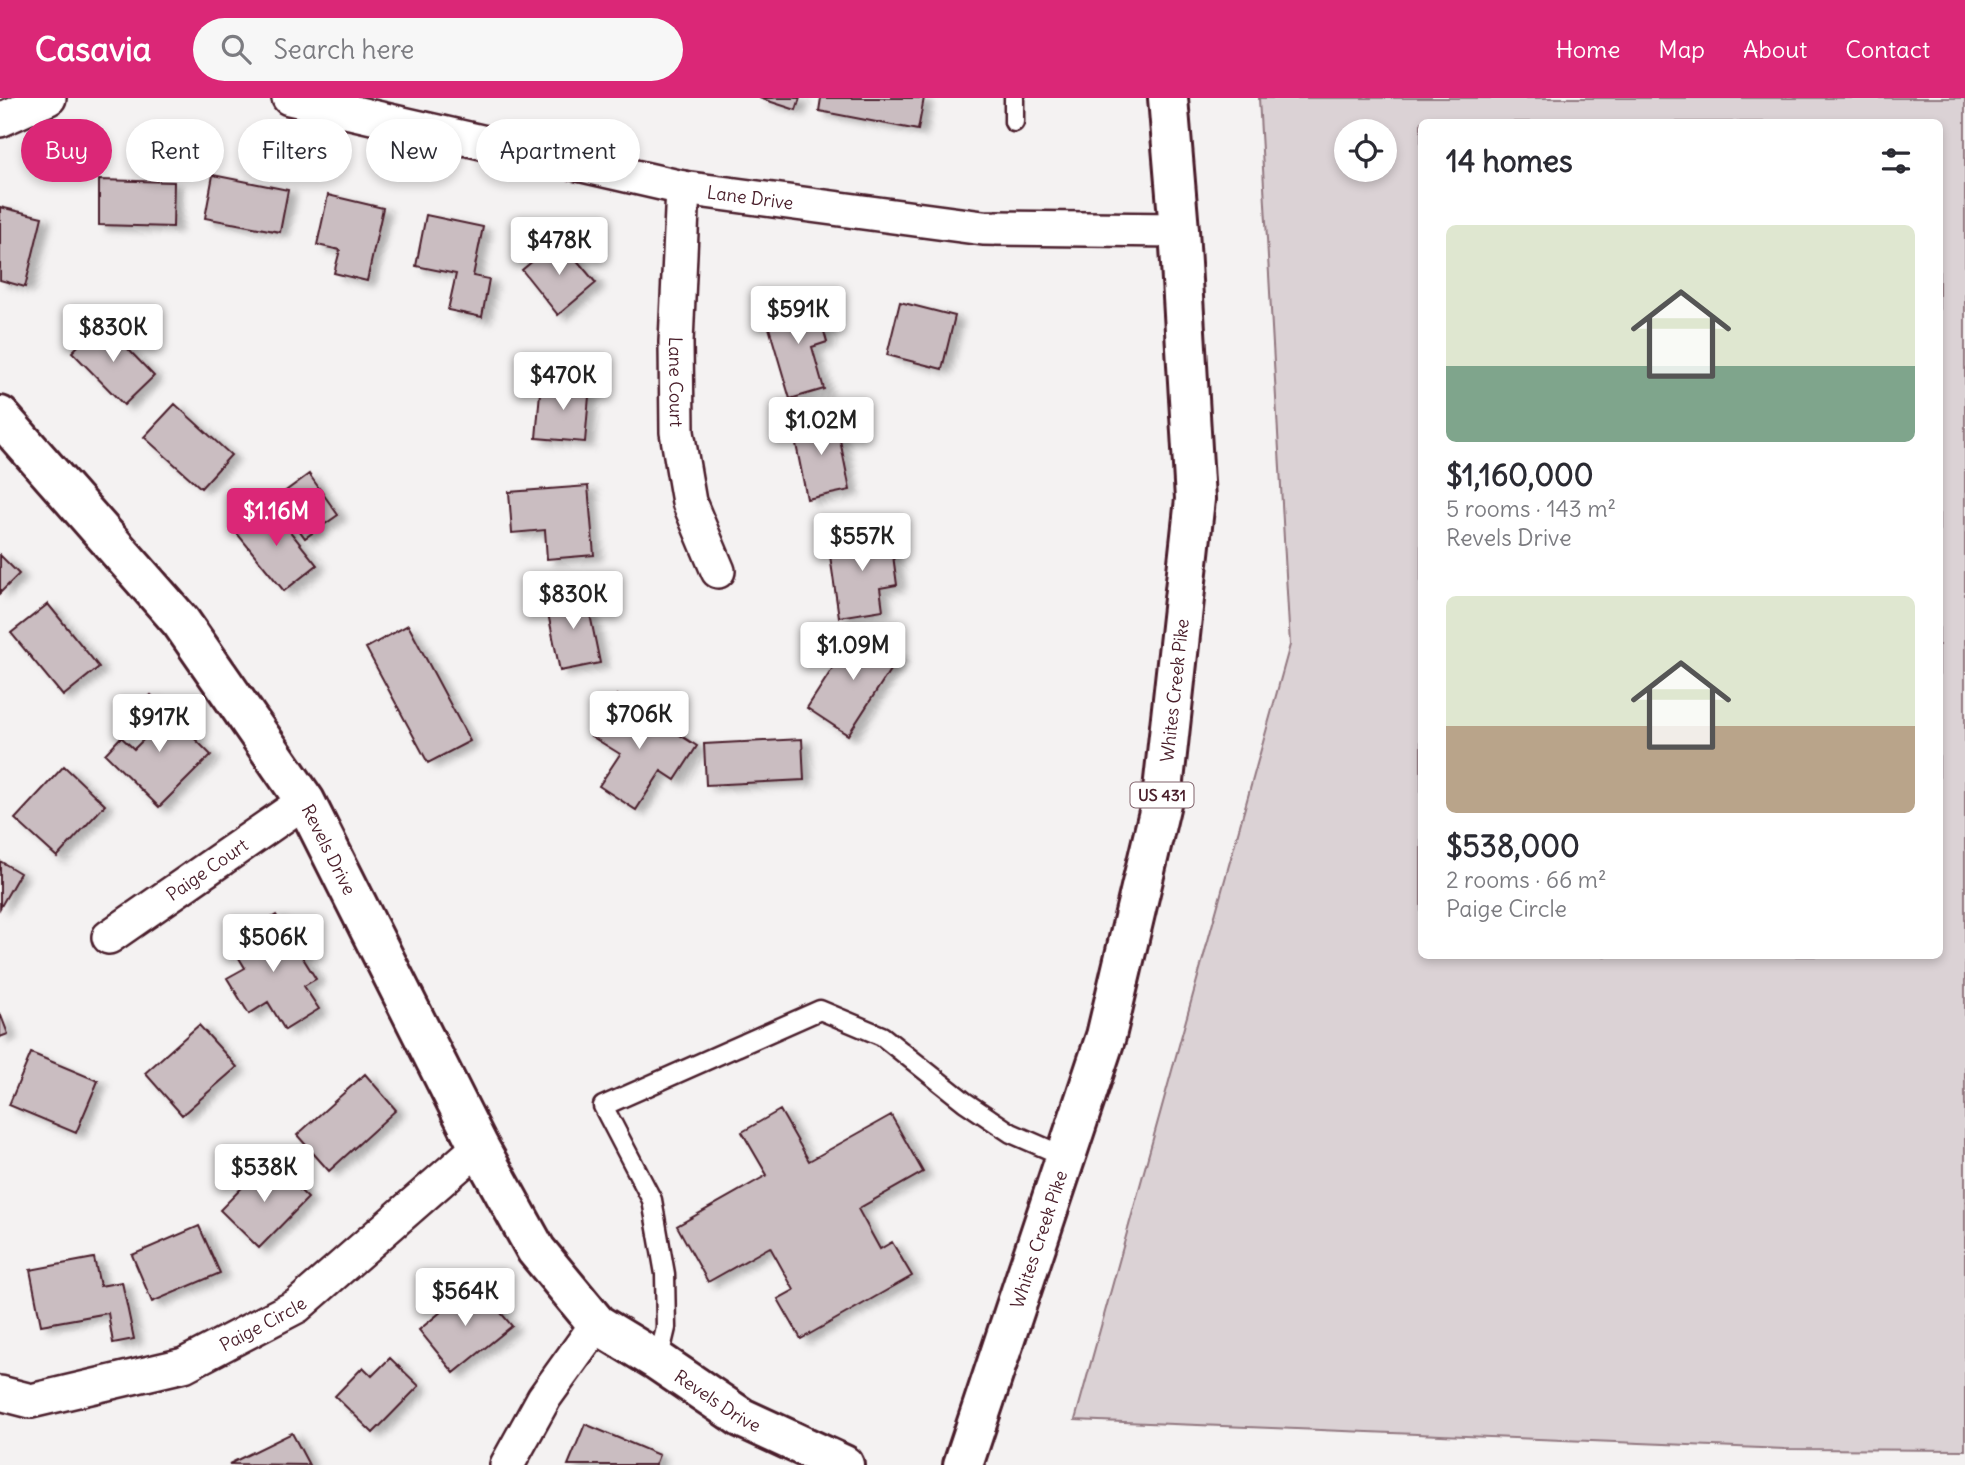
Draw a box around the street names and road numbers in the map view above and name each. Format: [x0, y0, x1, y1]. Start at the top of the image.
street label: Lane Drive [706, 180, 795, 214]
street label: Lane Court [664, 336, 688, 427]
street label: Whites Creek Pike [1155, 618, 1193, 763]
road number: US 431 [1130, 782, 1194, 808]
street label: Revels Drive [297, 800, 362, 898]
street label: Paige Court [161, 833, 252, 906]
street label: Whites Creek Pike [1005, 1167, 1072, 1311]
street label: Paige Circle [215, 1292, 311, 1356]
street label: Revels Drive [670, 1364, 764, 1437]

